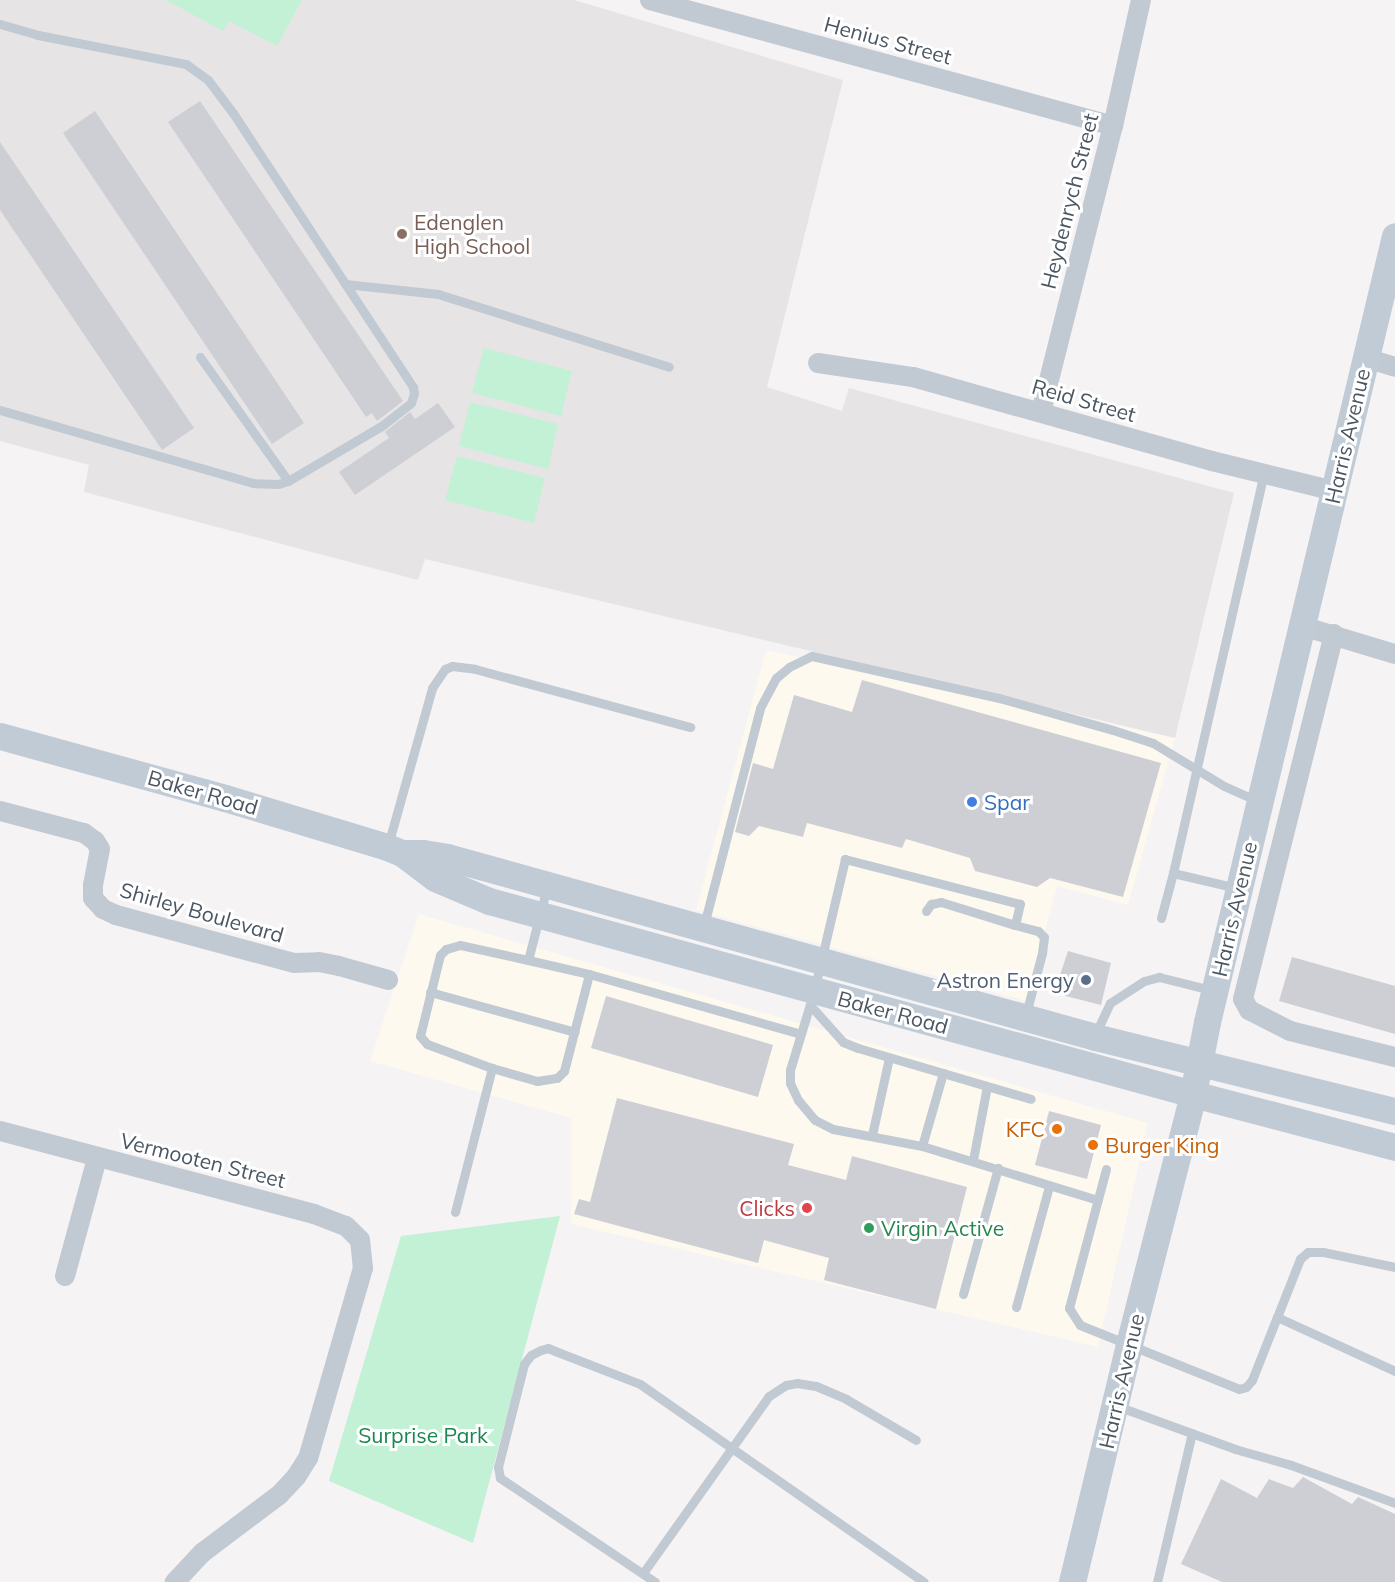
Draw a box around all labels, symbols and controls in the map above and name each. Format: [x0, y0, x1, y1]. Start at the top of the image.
street label: Henius Street [822, 11, 954, 69]
street label: Heydenrych Street [1035, 111, 1103, 291]
place label: Edenglen High School [414, 209, 530, 259]
marker: Edenglen High School [395, 227, 409, 241]
street label: Harris Avenue [1319, 366, 1375, 506]
street label: Reid Street [1029, 373, 1139, 427]
street label: Baker Road [145, 764, 261, 820]
place label: Spar [984, 789, 1030, 815]
marker: Spar [965, 795, 979, 809]
street label: Harris Avenue [1206, 839, 1262, 979]
street label: Shirley Boulevard [117, 877, 287, 947]
place label: Astron Energy [936, 967, 1074, 993]
marker: Astron Energy [1079, 973, 1093, 987]
street label: Baker Road [835, 985, 951, 1039]
place label: KFC [1006, 1116, 1045, 1142]
marker: KFC [1050, 1122, 1064, 1136]
street label: Vermooten Street [118, 1127, 288, 1193]
place label: Burger King [1105, 1132, 1219, 1158]
marker: Burger King [1086, 1138, 1100, 1152]
place label: Clicks [739, 1195, 795, 1221]
marker: Clicks [800, 1201, 814, 1215]
place label: Virgin Active [881, 1215, 1004, 1241]
marker: Virgin Active [862, 1221, 876, 1235]
street label: Harris Avenue [1093, 1311, 1149, 1451]
park label: Surprise Park [358, 1422, 488, 1448]

